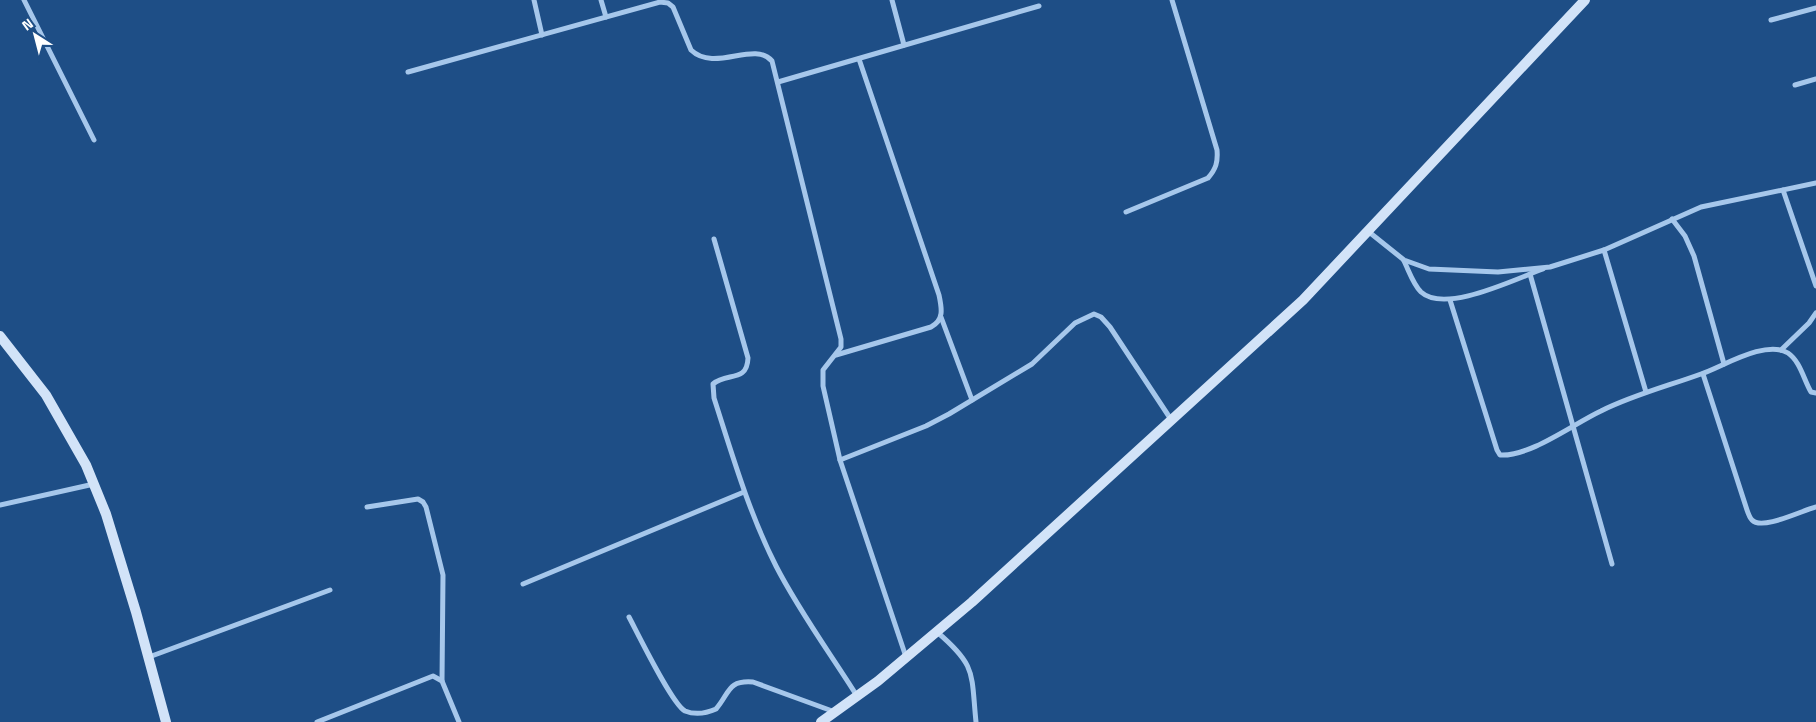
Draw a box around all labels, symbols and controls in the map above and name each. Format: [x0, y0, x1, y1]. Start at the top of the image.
north arrow [10, 10, 60, 60]
text: N [17, 13, 37, 35]

